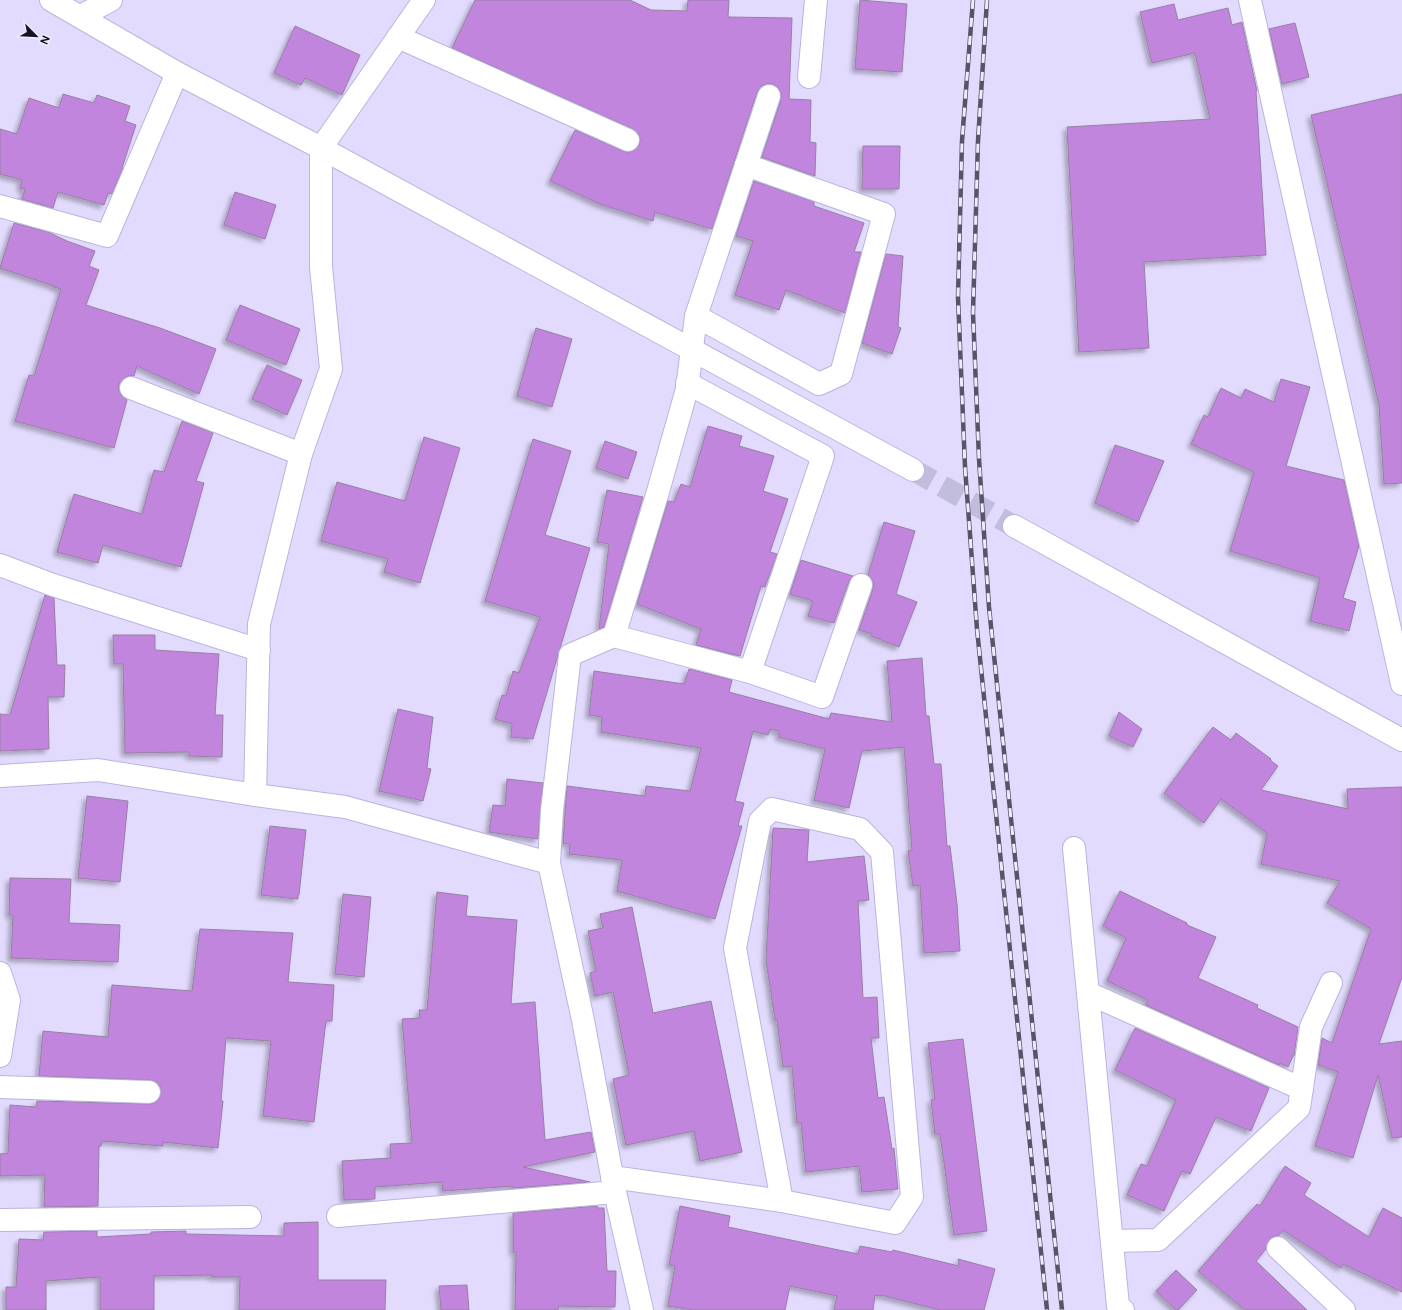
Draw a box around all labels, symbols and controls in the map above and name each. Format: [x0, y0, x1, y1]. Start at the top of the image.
north arrow [16, 16, 56, 56]
text: N [37, 33, 52, 46]

